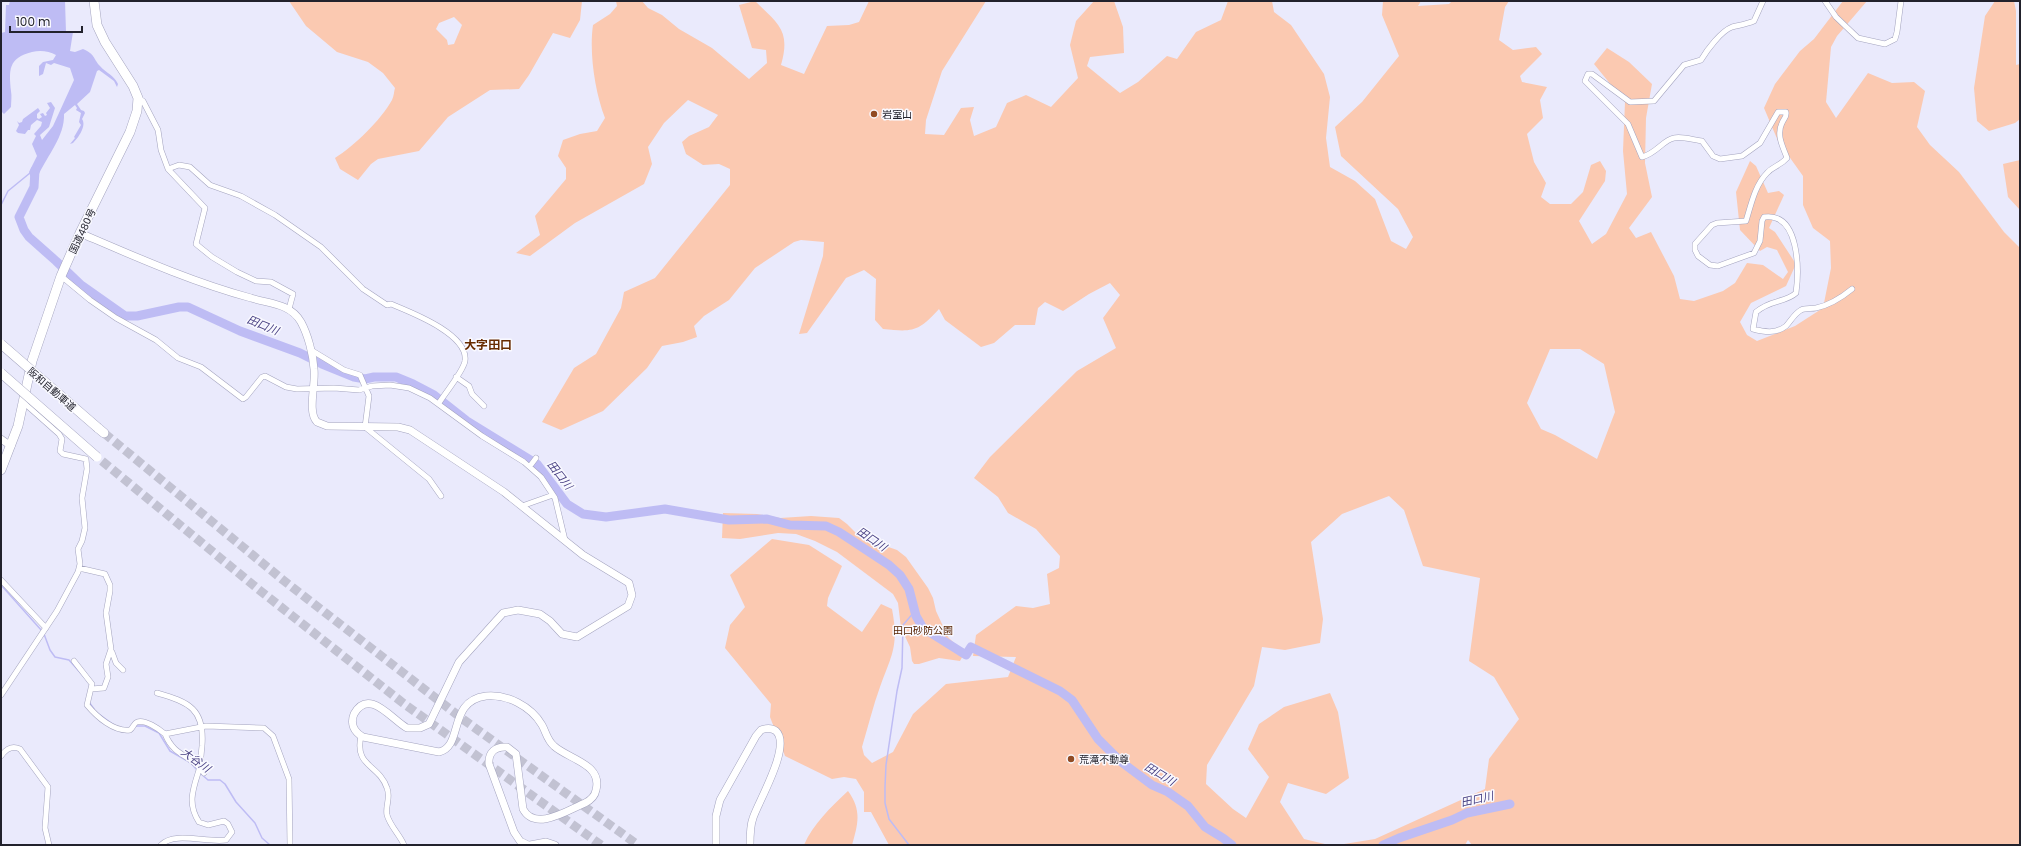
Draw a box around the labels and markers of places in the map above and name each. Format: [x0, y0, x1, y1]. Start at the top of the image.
place label: 岩室山 [882, 107, 912, 122]
marker: 岩室山 [869, 109, 879, 119]
place label: 荒滝不動尊 [1079, 752, 1129, 767]
marker: 荒滝不動尊 [1066, 754, 1076, 764]

